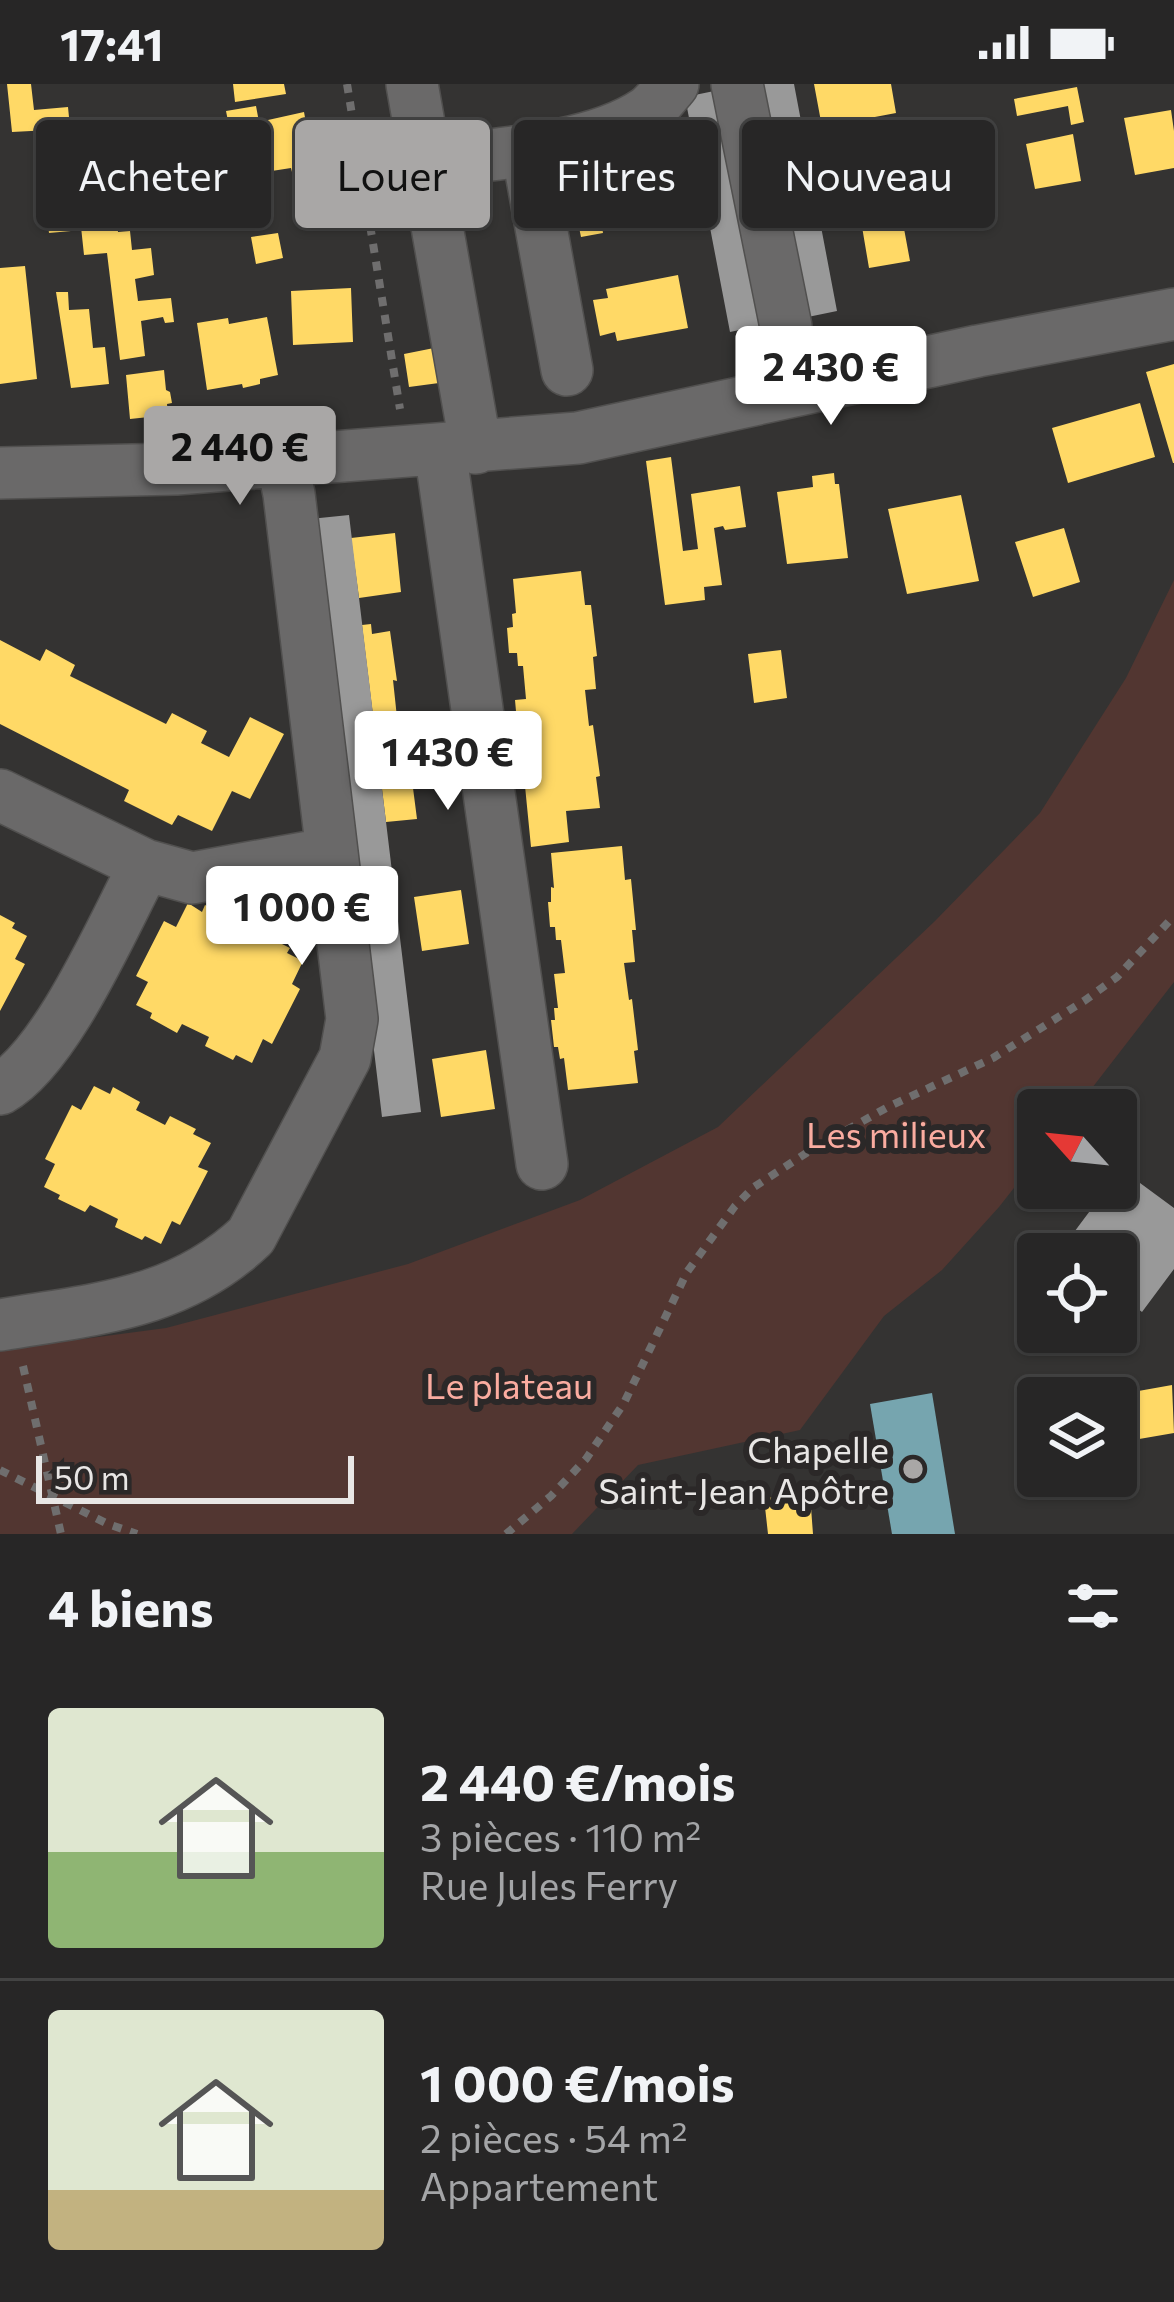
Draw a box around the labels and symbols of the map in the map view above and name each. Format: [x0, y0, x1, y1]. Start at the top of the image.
pin: 2 430 € [720, 326, 942, 428]
pin: 2 440 € [129, 406, 351, 508]
pin: 1 430 € [337, 711, 559, 813]
pin: 1 000 € [191, 866, 413, 968]
north arrow [1017, 1089, 1137, 1209]
park label: Les milieux [806, 1111, 986, 1155]
park label: Le plateau [425, 1362, 593, 1406]
place label: Chapelle Saint-Jean Apôtre [599, 1426, 889, 1511]
scale bar [36, 1450, 354, 1503]
marker: Chapelle Saint-Jean Apôtre [900, 1456, 926, 1482]

